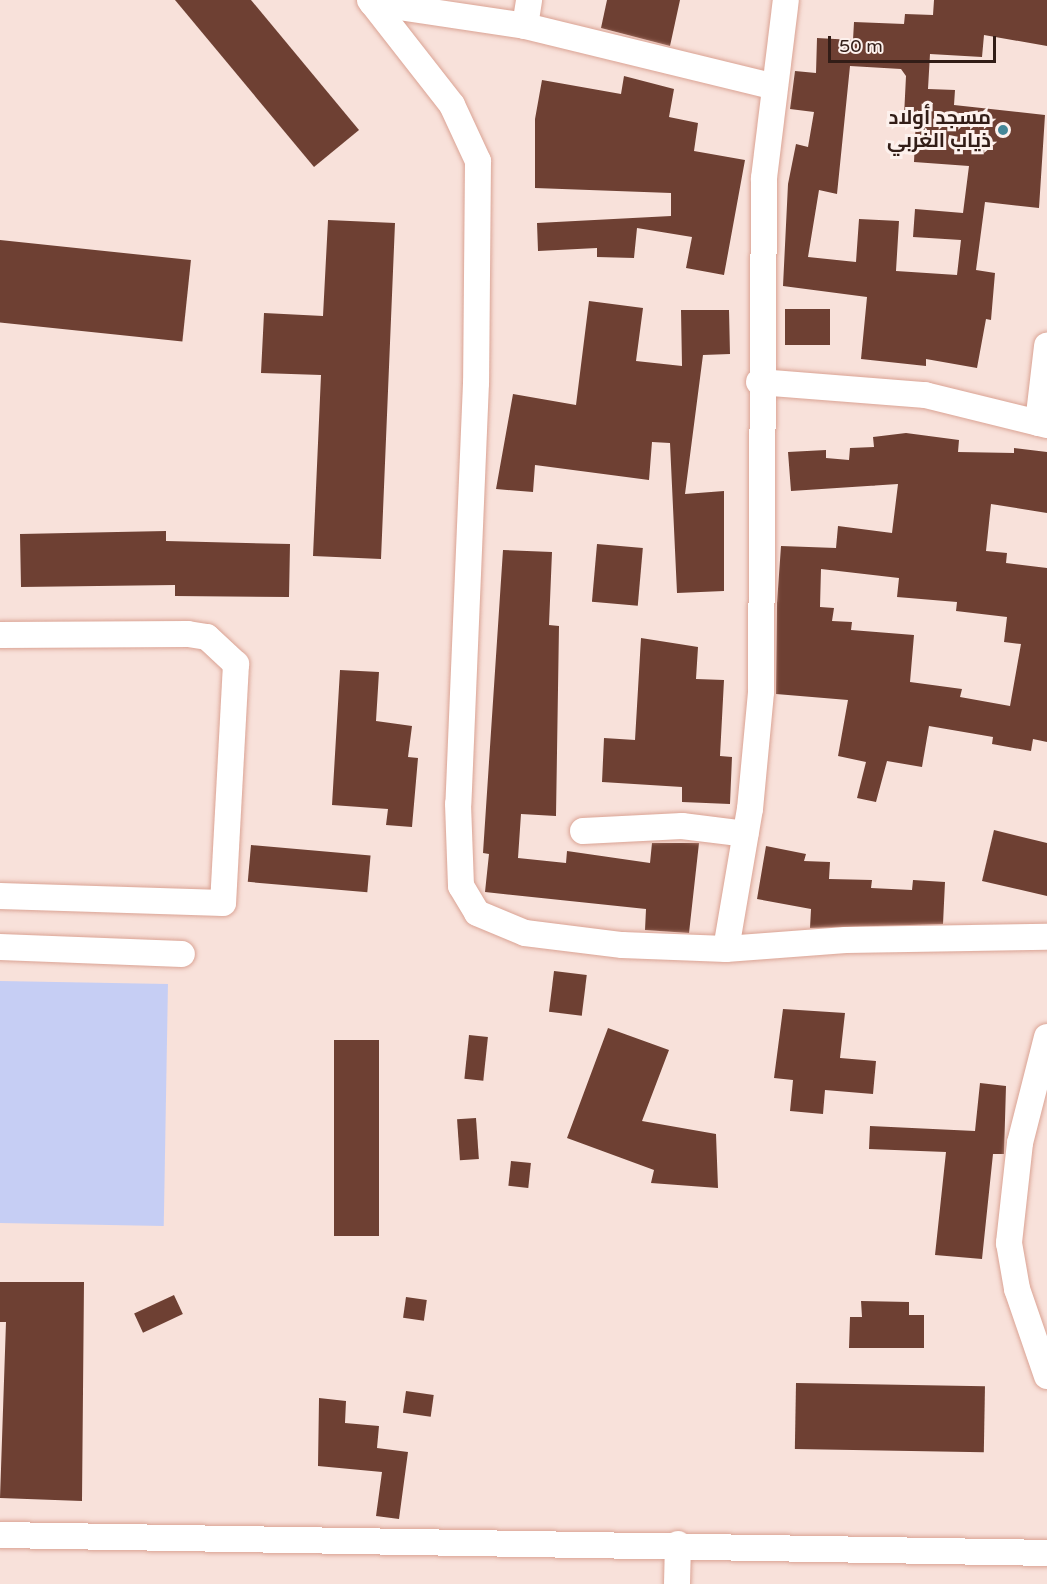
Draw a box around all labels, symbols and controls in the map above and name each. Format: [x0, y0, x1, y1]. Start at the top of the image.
scale bar [831, 24, 999, 62]
text: 50 m [839, 35, 883, 57]
place label: مسجد أولاد ذياب الغربي [887, 106, 991, 153]
marker: مسجد أولاد ذياب الغربي [996, 123, 1010, 137]

